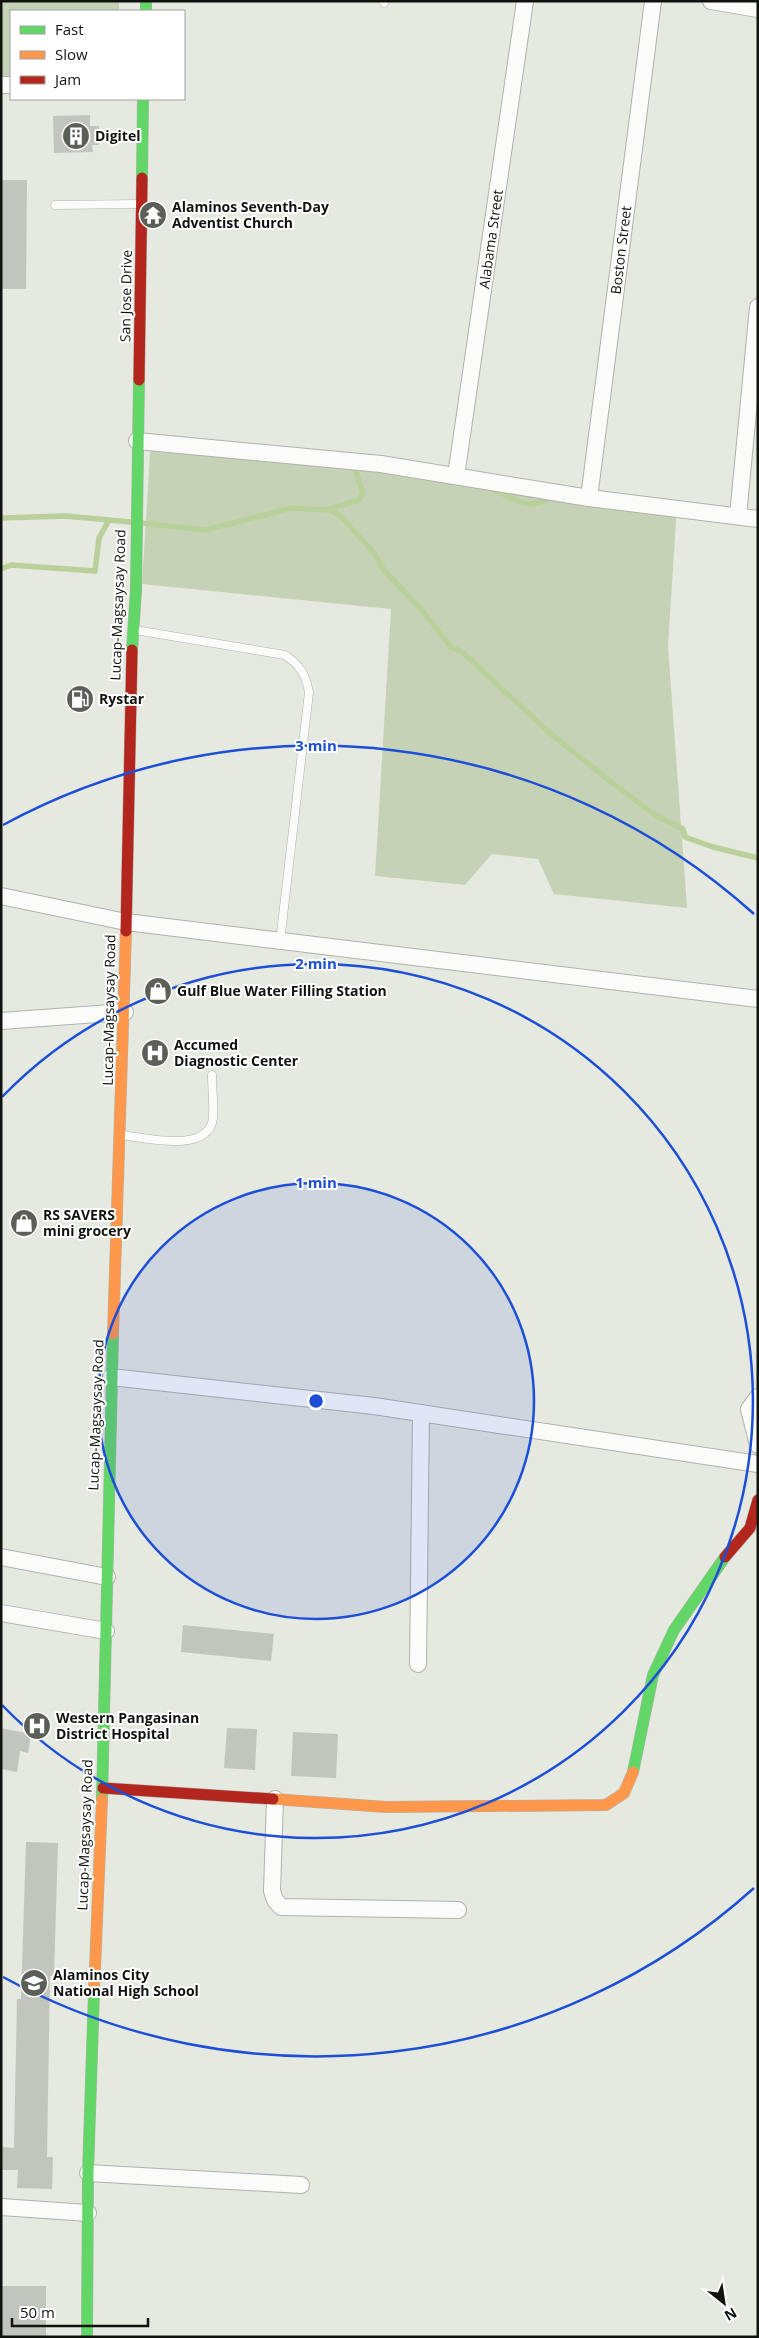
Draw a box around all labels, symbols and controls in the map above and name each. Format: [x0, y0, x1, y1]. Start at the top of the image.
legend [10, 10, 185, 100]
text: Fast [55, 19, 84, 39]
text: Slow [55, 44, 88, 64]
text: Jam [53, 69, 81, 89]
building icon: Digitel [61, 121, 91, 151]
place label: Digitel [95, 126, 140, 145]
street label: Alabama Street [474, 188, 507, 290]
place label: Alaminos Seventh-Day Adventist Church [172, 197, 329, 232]
temple icon: Alaminos Seventh-Day Adventist Church [138, 200, 168, 230]
street label: Boston Street [606, 205, 635, 295]
street label: San Jose Drive [115, 250, 136, 342]
street label: Lucap-Magsaysay Road [105, 529, 130, 681]
fuel station icon: Rystar [65, 684, 95, 714]
place label: Rystar [99, 689, 145, 708]
text: 3 min [295, 735, 337, 755]
street label: Lucap-Magsaysay Road [98, 934, 119, 1086]
text: 2 min [295, 953, 337, 973]
shop icon: Gulf Blue Water Filling Station [143, 976, 173, 1006]
place label: Gulf Blue Water Filling Station [177, 981, 387, 1000]
place label: Accumed Diagnostic Center [174, 1035, 299, 1070]
hospital icon: Accumed Diagnostic Center [140, 1038, 170, 1068]
text: 1 min [295, 1172, 337, 1192]
place label: RS SAVERS mini grocery [43, 1205, 131, 1240]
shop icon: RS SAVERS mini grocery [9, 1208, 39, 1238]
street label: Lucap-Magsaysay Road [83, 1339, 108, 1491]
centre of rings [307, 1392, 325, 1410]
place label: Western Pangasinan District Hospital [56, 1708, 199, 1743]
hospital icon: Western Pangasinan District Hospital [22, 1711, 52, 1741]
street label: Lucap-Magsaysay Road [72, 1759, 97, 1911]
place label: Alaminos City National High School [53, 1965, 199, 2000]
school or university icon: Alaminos City National High School [19, 1968, 49, 1998]
north arrow [699, 2278, 749, 2328]
scale bar [12, 2296, 149, 2328]
text: 50 m [20, 2302, 55, 2322]
text: N [721, 2304, 740, 2326]

